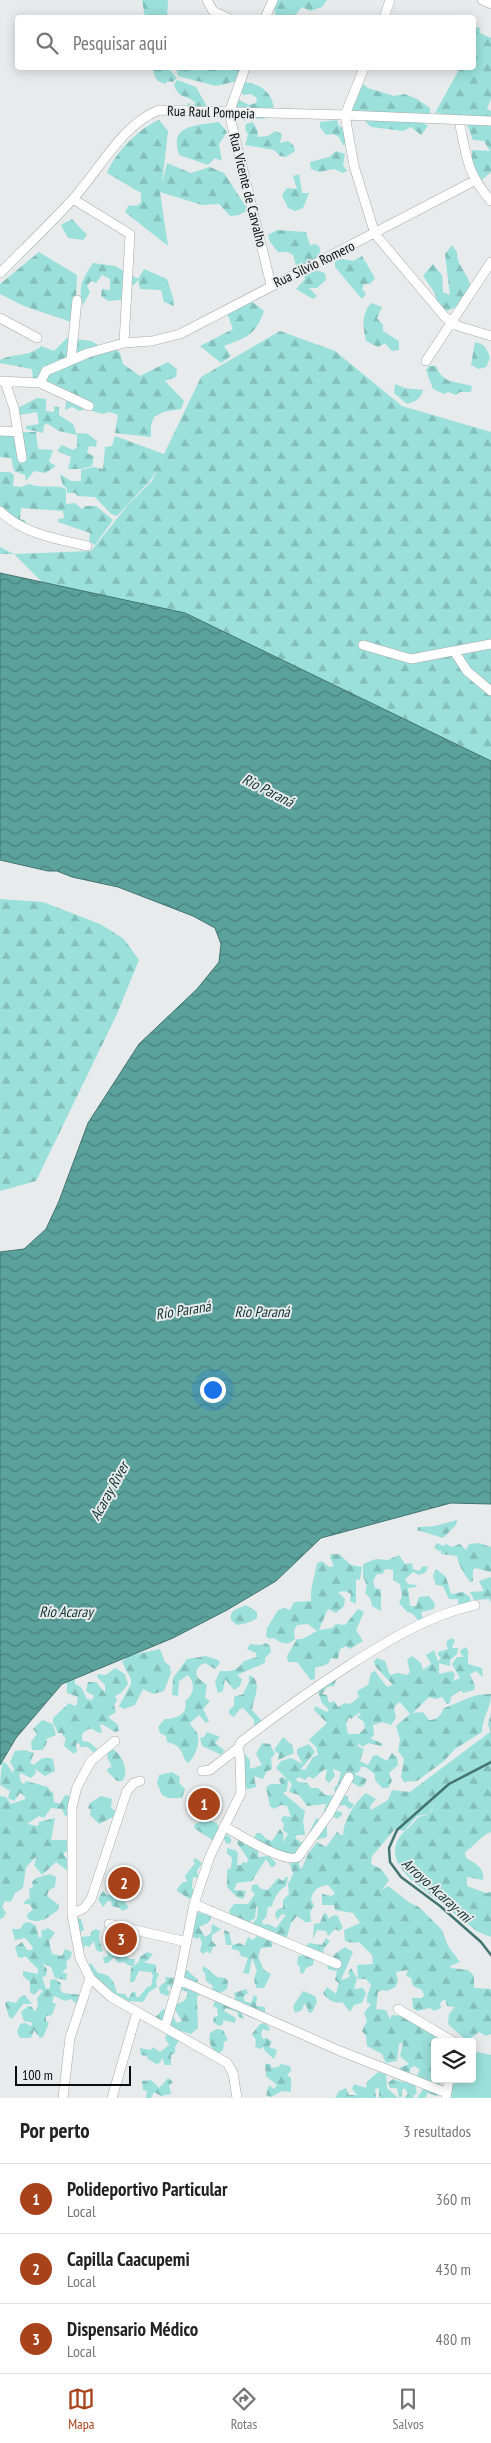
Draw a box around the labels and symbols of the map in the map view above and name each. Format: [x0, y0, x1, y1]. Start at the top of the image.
street label: Rua Raul Pompeia [167, 101, 255, 123]
street label: Rua Vicente de Carvalho [225, 131, 271, 249]
street label: Rua Silvio Romero [270, 237, 358, 291]
water label: Rio Paraná [239, 769, 298, 811]
water label: Río Paraná [154, 1296, 213, 1324]
water label: Rio Paraná [234, 1302, 291, 1321]
your location [200, 1377, 226, 1403]
water label: Acaray River [85, 1457, 134, 1523]
water label: Río Acaray [39, 1602, 95, 1621]
pin: 1 [188, 1785, 220, 1823]
water label: Arroyo Acaray-mi [398, 1854, 477, 1928]
pin: 2 [108, 1864, 140, 1902]
pin: 3 [105, 1920, 137, 1958]
scale bar [15, 2063, 131, 2086]

